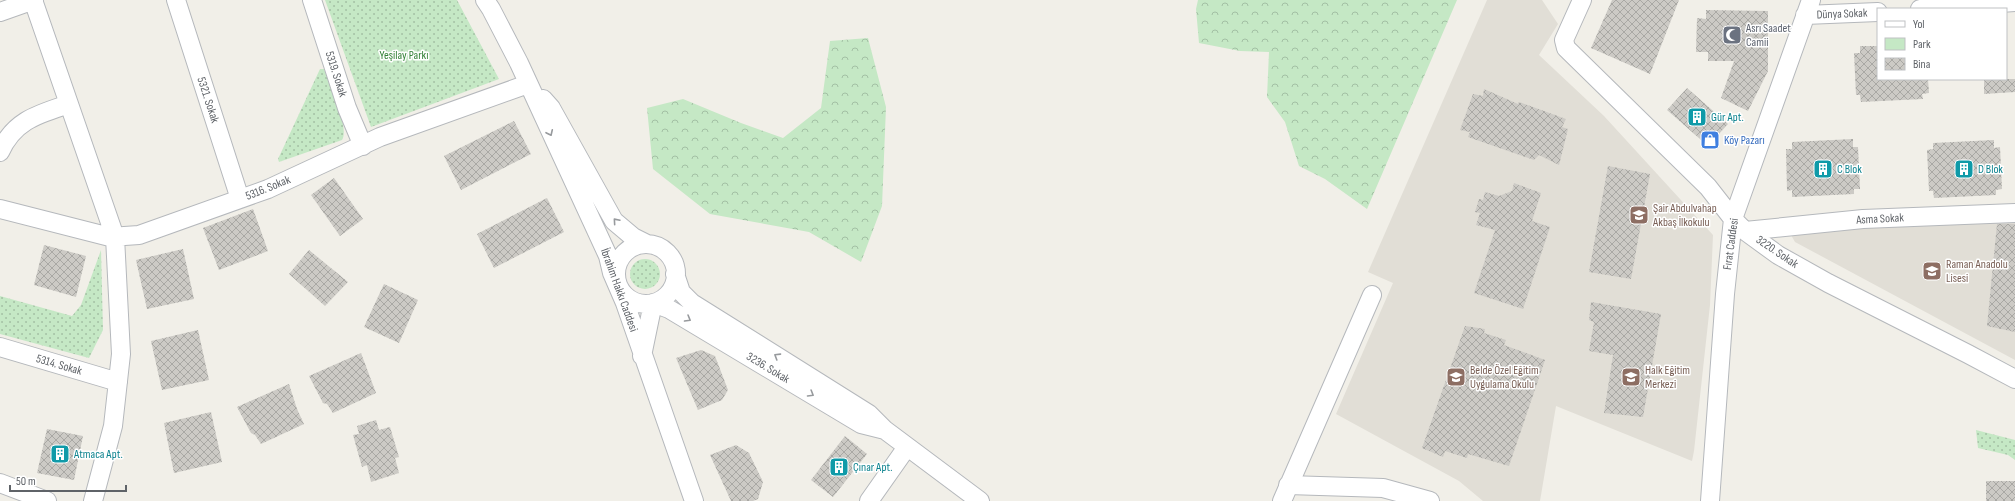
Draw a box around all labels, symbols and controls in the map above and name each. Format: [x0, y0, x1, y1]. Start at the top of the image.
street label: Dünya Sokak [1816, 6, 1868, 22]
legend [1877, 8, 2007, 80]
text: Yol [1913, 17, 1925, 32]
place label: Asrı Saadet Camii [1745, 21, 1791, 50]
mosque icon: Asrı Saadet Camii [1721, 24, 1743, 46]
text: Park [1913, 37, 1931, 52]
park label: Yeşilay Parkı [380, 48, 428, 63]
street label: 5319. Sokak [322, 49, 351, 99]
text: Bina [1913, 57, 1931, 72]
street label: 5321. Sokak [194, 75, 223, 125]
building icon: Gür Apt. [1686, 106, 1708, 128]
place label: Gür Apt. [1711, 110, 1744, 125]
one-way arrow [545, 128, 553, 136]
shop icon: Köy Pazarı [1699, 129, 1721, 151]
place label: Köy Pazarı [1724, 133, 1765, 148]
building icon: C Blok [1812, 158, 1834, 180]
building icon: D Blok [1953, 158, 1975, 180]
place label: C Blok [1837, 162, 1862, 177]
place label: D Blok [1978, 162, 2003, 177]
street label: 5316. Sokak [243, 172, 293, 204]
place label: Şair Abdulvahap Akbaş İlkokulu [1652, 201, 1717, 230]
school or university icon: Şair Abdulvahap Akbaş İlkokulu [1628, 204, 1650, 226]
street label: Asma Sokak [1855, 210, 1905, 228]
street label: Fırat Caddesi [1720, 217, 1742, 271]
one-way arrow [613, 218, 620, 226]
street label: 3220. Sokak [1753, 232, 1801, 272]
street label: İbrahim Hakkı Caddesi [597, 246, 641, 334]
place label: Raman Anadolu Lisesi [1946, 257, 2008, 286]
school or university icon: Raman Anadolu Lisesi [1921, 260, 1943, 282]
one-way arrow [684, 315, 691, 322]
street label: 3236. Sokak [744, 349, 793, 387]
street label: 5314. Sokak [34, 351, 84, 379]
one-way arrow [774, 354, 781, 361]
place label: Belde Özel Eğitim Uygulama Okulu [1470, 363, 1539, 392]
place label: Halk Eğitim Merkezi [1645, 363, 1690, 392]
school or university icon: Belde Özel Eğitim Uygulama Okulu [1445, 366, 1467, 388]
school or university icon: Halk Eğitim Merkezi [1620, 366, 1642, 388]
one-way arrow [807, 389, 814, 396]
building icon: Atmaca Apt. [49, 443, 71, 465]
place label: Atmaca Apt. [73, 447, 123, 462]
building icon: Çınar Apt. [828, 456, 850, 478]
place label: Çınar Apt. [853, 460, 893, 475]
scale bar [10, 467, 126, 493]
text: 50 m [16, 474, 36, 489]

